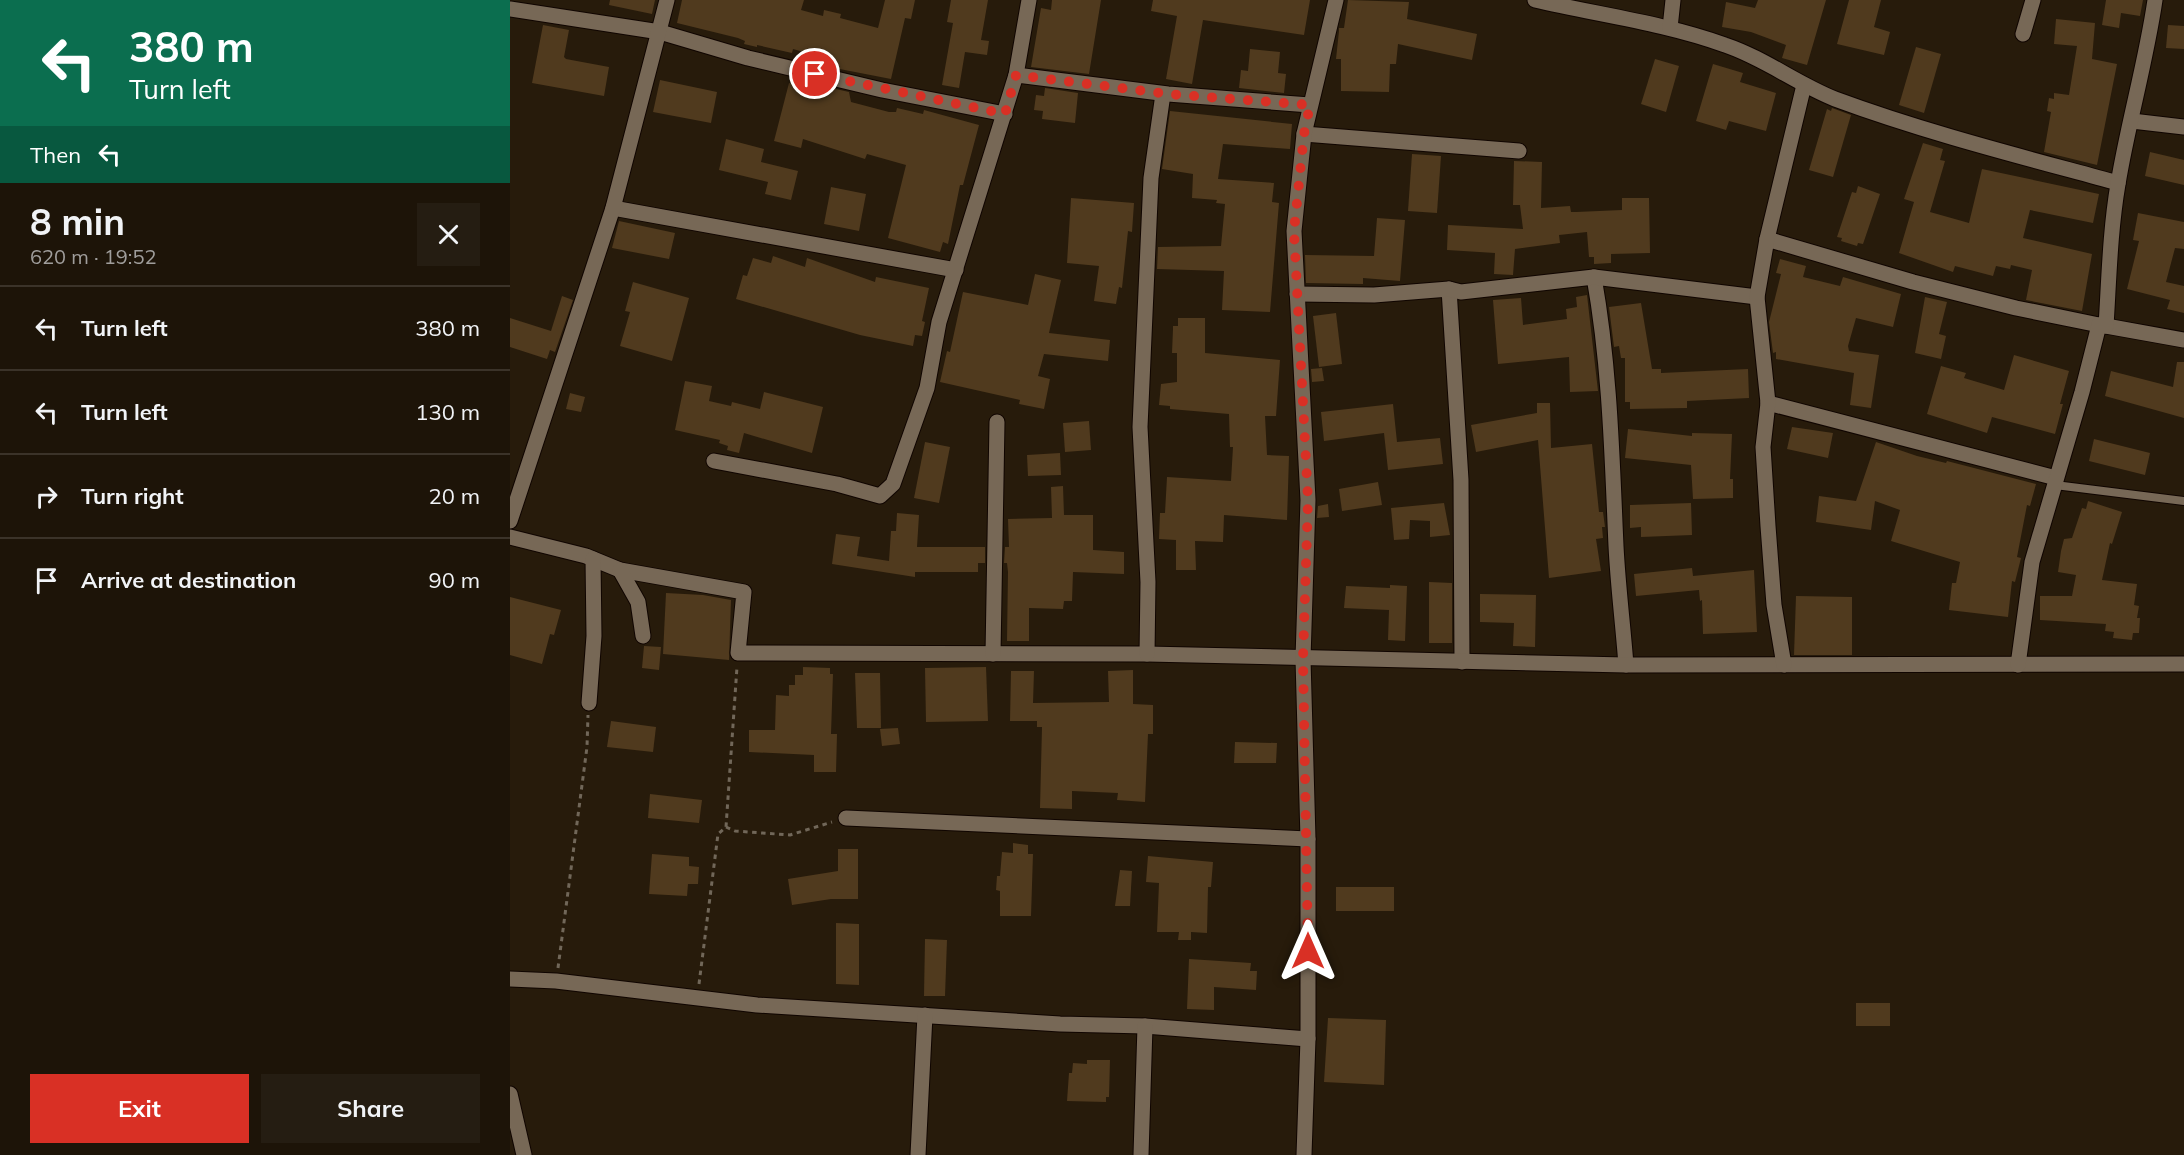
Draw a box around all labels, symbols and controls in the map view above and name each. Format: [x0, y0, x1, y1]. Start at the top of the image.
text: 380 m [129, 20, 254, 73]
icon: left [30, 24, 108, 102]
pin [789, 48, 840, 99]
icon: arrive [798, 57, 831, 90]
text: Turn left [129, 72, 231, 106]
icon: left [93, 138, 126, 171]
text: Then [30, 141, 81, 169]
text: 8 min [30, 199, 125, 244]
button: close [417, 203, 480, 266]
text: 620 m · 19:52 [30, 244, 156, 269]
icon: left [30, 312, 63, 345]
text: Turn left [81, 314, 168, 342]
text: 380 m [415, 314, 480, 342]
icon: left [30, 396, 63, 429]
text: Turn left [81, 398, 168, 426]
text: 130 m [415, 398, 480, 426]
icon: right [30, 480, 63, 513]
text: Turn right [81, 482, 184, 510]
text: 20 m [429, 482, 480, 510]
icon: arrive [30, 564, 63, 597]
text: Arrive at destination [81, 566, 296, 594]
text: 90 m [429, 566, 480, 594]
position arrow [1276, 919, 1340, 983]
button: Exit [30, 1074, 249, 1143]
button: Share [261, 1074, 480, 1143]

